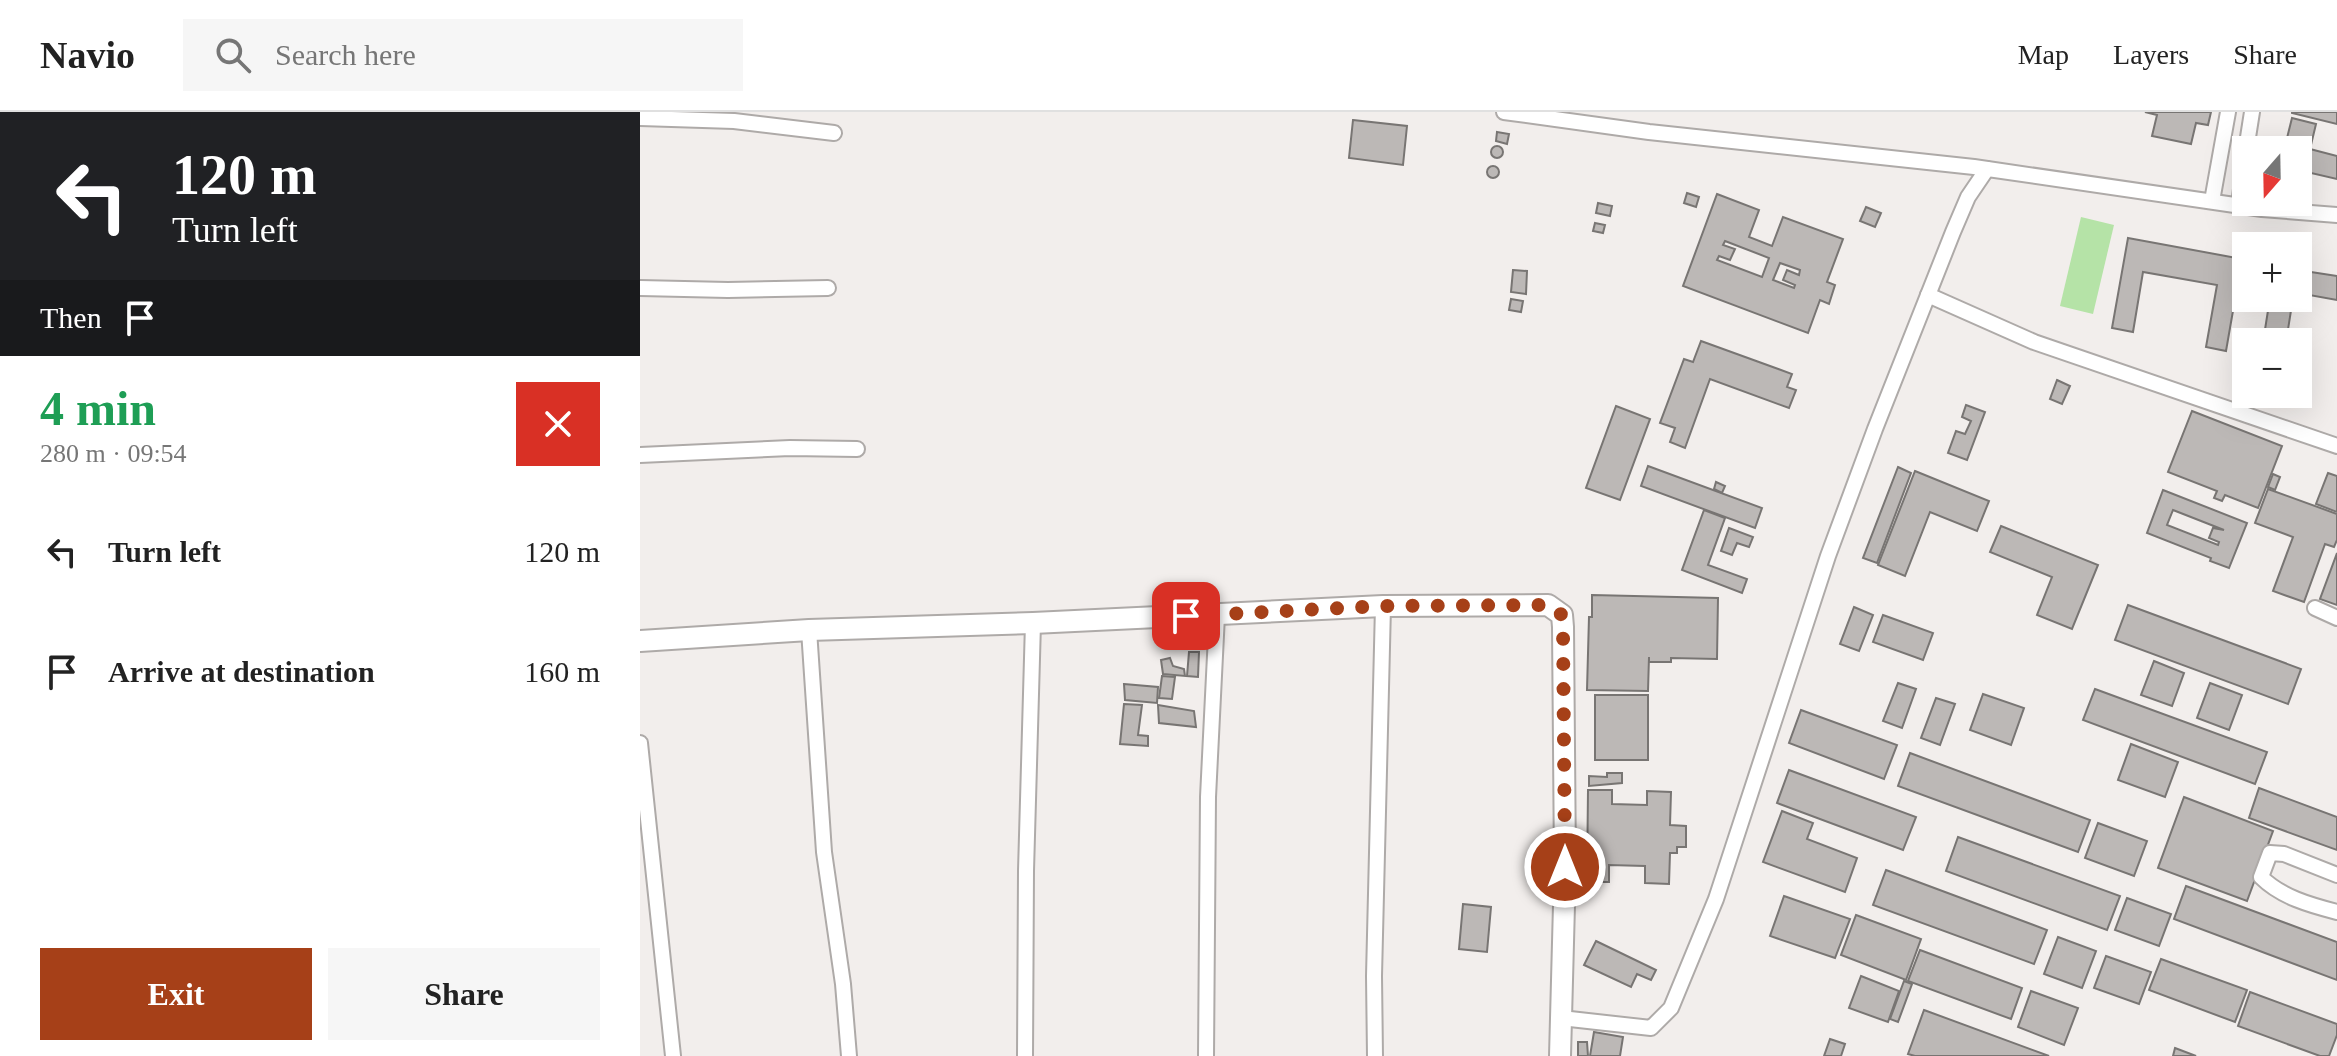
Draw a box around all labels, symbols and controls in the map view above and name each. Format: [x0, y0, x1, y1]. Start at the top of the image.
search box [183, 19, 743, 91]
icon: search [211, 33, 255, 77]
text: Navio [40, 34, 135, 76]
text: Search here [275, 38, 416, 71]
text: Map [2018, 39, 2069, 70]
text: Layers [2113, 39, 2189, 70]
text: Share [2233, 39, 2297, 70]
north arrow [2232, 136, 2312, 216]
map controls [2232, 136, 2312, 408]
icon: left [40, 144, 144, 248]
text: 120 m [172, 144, 317, 206]
text: Turn left [172, 210, 298, 250]
button: + [2232, 232, 2312, 312]
icon: arrive [118, 296, 162, 340]
text: Then [40, 301, 102, 334]
button: − [2232, 328, 2312, 408]
text: 4 min [40, 382, 156, 435]
button: close [516, 382, 600, 466]
text: 280 m · 09:54 [40, 439, 187, 468]
icon: left [40, 530, 84, 574]
text: Turn left [108, 535, 221, 568]
text: 120 m [524, 535, 600, 568]
pin [1152, 582, 1220, 650]
icon: arrive [1164, 594, 1208, 638]
icon: arrive [40, 650, 84, 694]
text: Arrive at destination [108, 655, 375, 688]
text: 160 m [524, 655, 600, 688]
position arrow [1523, 825, 1607, 909]
button: Exit [40, 948, 312, 1040]
button: Share [328, 948, 600, 1040]

